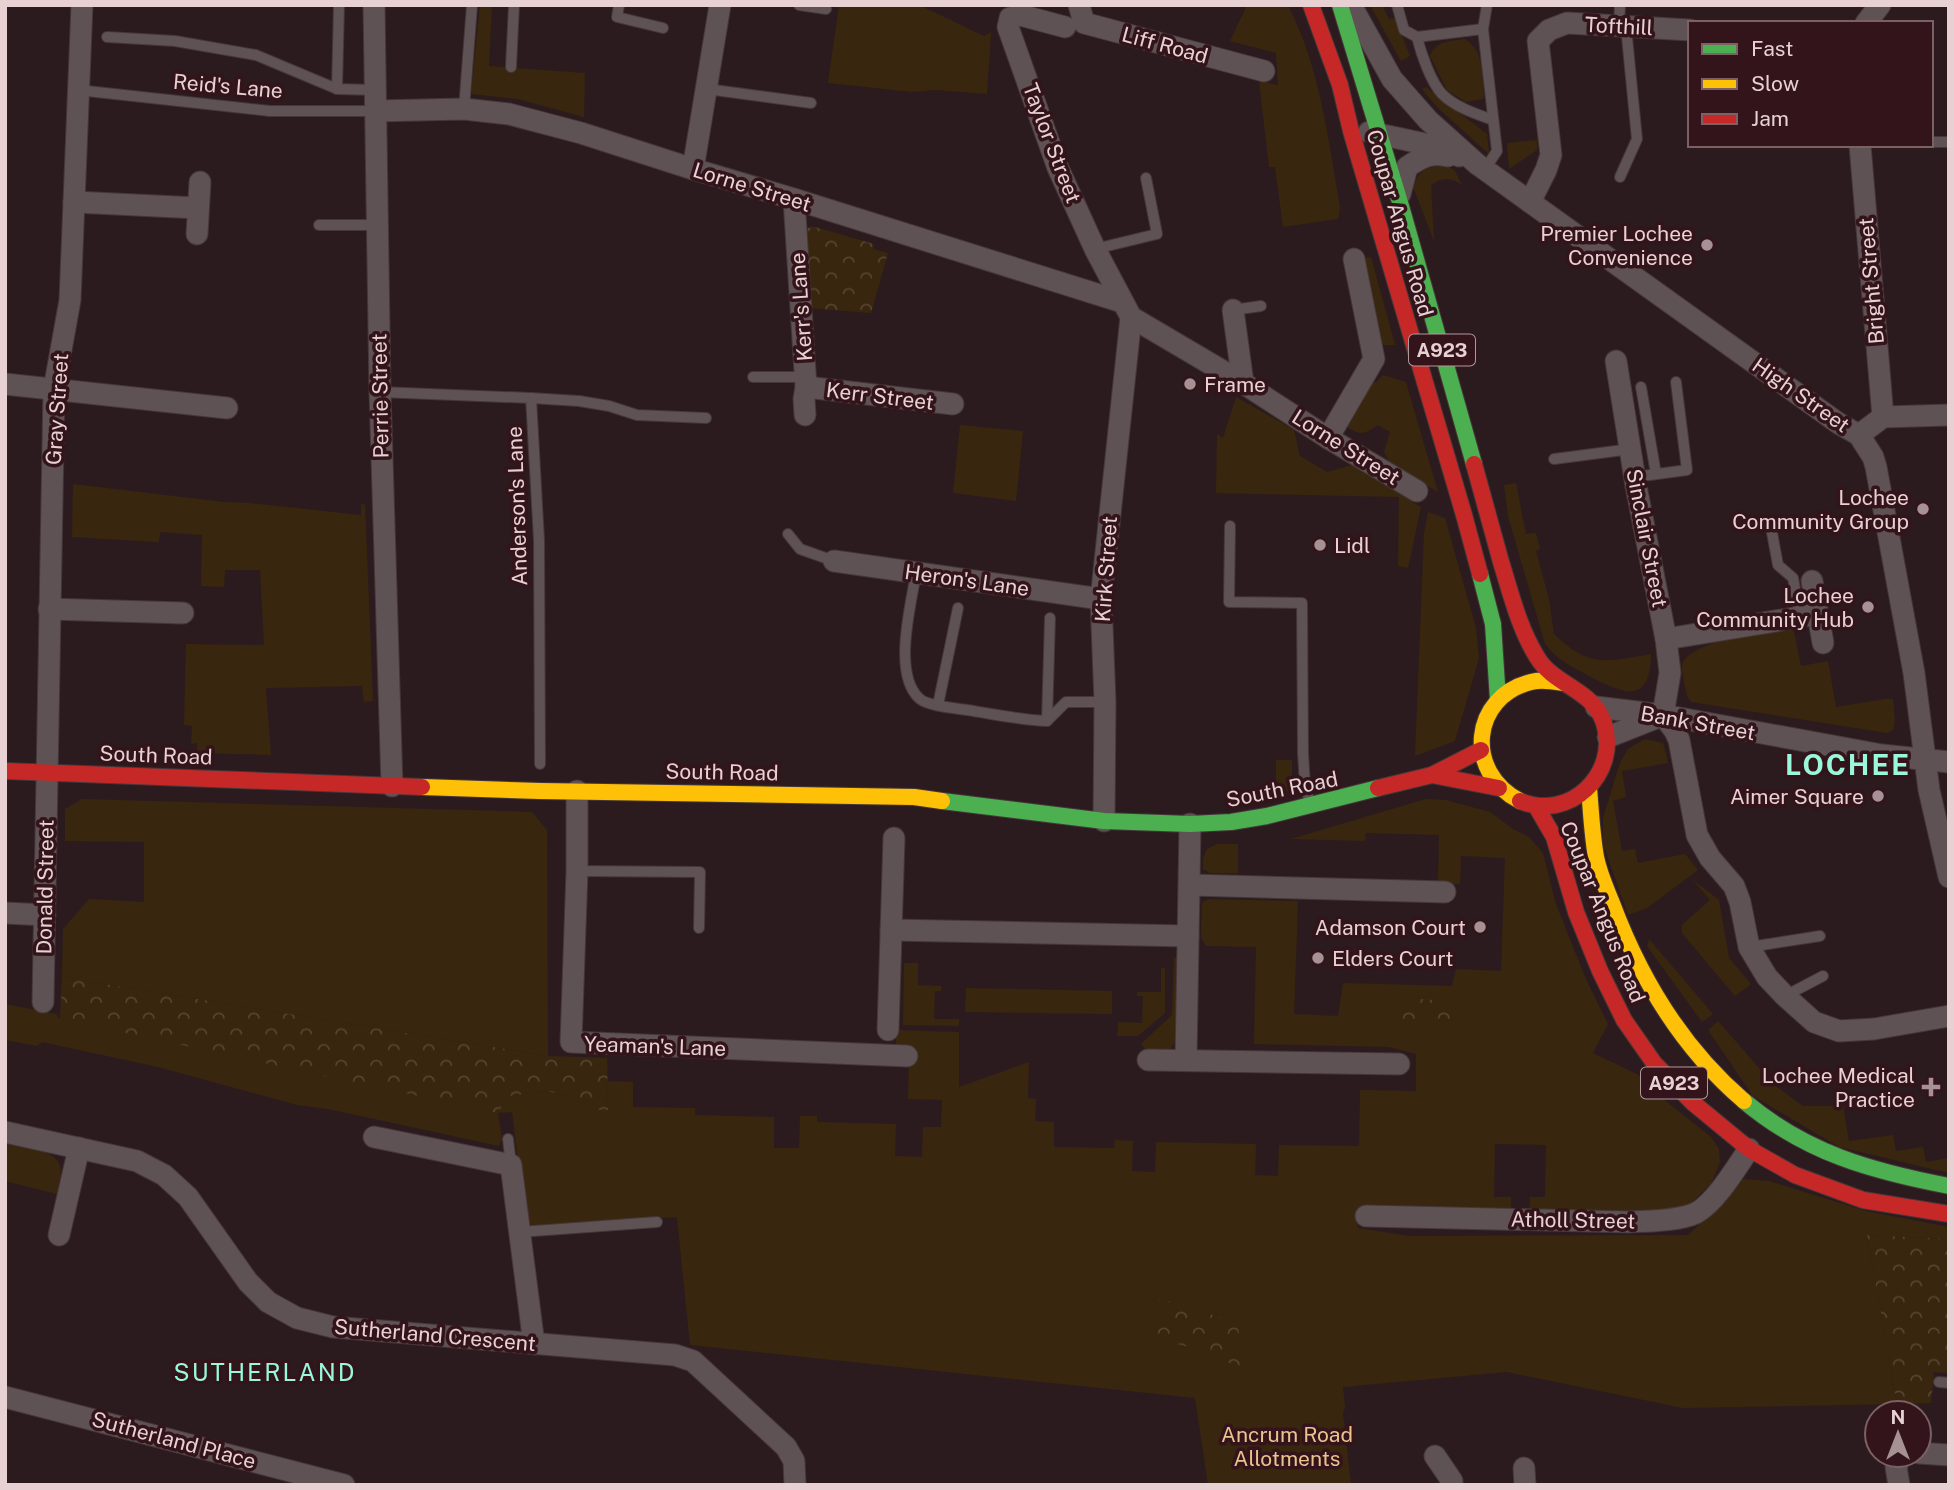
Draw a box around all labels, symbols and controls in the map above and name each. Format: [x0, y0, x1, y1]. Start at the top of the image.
street label: Tofthill [1584, 12, 1654, 40]
legend [1688, 21, 1933, 147]
street label: Liff Road [1119, 22, 1211, 68]
text: Fast [1751, 36, 1793, 61]
street label: Reid's Lane [172, 69, 284, 103]
text: Slow [1751, 71, 1799, 96]
street label: Taylor Street [1018, 80, 1086, 206]
text: Jam [1751, 106, 1789, 131]
street label: Coupar Angus Road [1361, 127, 1439, 319]
street label: Lorne Street [690, 157, 814, 217]
street label: Bright Street [1853, 217, 1889, 345]
place label: Premier Lochee Convenience [1540, 221, 1693, 270]
marker: Premier Lochee Convenience [1699, 237, 1715, 253]
street label: Kerr's Lane [785, 252, 817, 362]
street label: Perrie Street [366, 333, 394, 459]
road number: A923 [1409, 334, 1475, 366]
street label: Gray Street [41, 352, 73, 466]
street label: High Street [1748, 352, 1854, 438]
place label: Frame [1204, 372, 1266, 397]
marker: Frame [1182, 376, 1198, 392]
street label: Kerr Street [825, 377, 935, 415]
street label: Lorne Street [1288, 404, 1404, 490]
street label: Anderson's Lane [502, 426, 532, 586]
street label: Sinclair Street [1621, 467, 1673, 609]
place label: Lochee Community Group [1732, 485, 1909, 534]
marker: Lochee Community Group [1915, 501, 1931, 517]
street label: Kirk Street [1090, 515, 1122, 623]
place label: Lidl [1334, 533, 1370, 558]
marker: Lidl [1312, 537, 1328, 553]
street label: Heron's Lane [903, 559, 1031, 601]
place label: Lochee Community Hub [1696, 583, 1854, 632]
marker: Lochee Community Hub [1860, 599, 1876, 615]
street label: Bank Street [1639, 701, 1757, 745]
street label: South Road [99, 741, 213, 769]
district label: LOCHEE [1785, 748, 1911, 781]
street label: South Road [665, 759, 779, 785]
street label: South Road [1224, 766, 1340, 812]
place label: Aimer Square [1730, 784, 1864, 809]
marker: Aimer Square [1870, 788, 1886, 804]
street label: Coupar Angus Road [1555, 818, 1651, 1006]
street label: Donald Street [31, 819, 59, 955]
place label: Adamson Court [1315, 915, 1466, 940]
marker: Adamson Court [1472, 919, 1488, 935]
place label: Elders Court [1332, 946, 1453, 971]
marker: Elders Court [1310, 950, 1326, 966]
street label: Yeaman's Lane [583, 1031, 727, 1061]
place label: Lochee Medical Practice [1762, 1063, 1915, 1112]
road number: A923 [1641, 1068, 1707, 1098]
marker: Lochee Medical Practice [1921, 1077, 1941, 1097]
street label: Atholl Street [1510, 1206, 1636, 1234]
street label: Sutherland Crescent [333, 1314, 537, 1356]
district label: SUTHERLAND [174, 1358, 356, 1386]
north arrow [1863, 1399, 1933, 1469]
street label: Sutherland Place [89, 1406, 259, 1474]
text: N [1891, 1406, 1905, 1428]
park label: Ancrum Road Allotments [1221, 1422, 1353, 1471]

